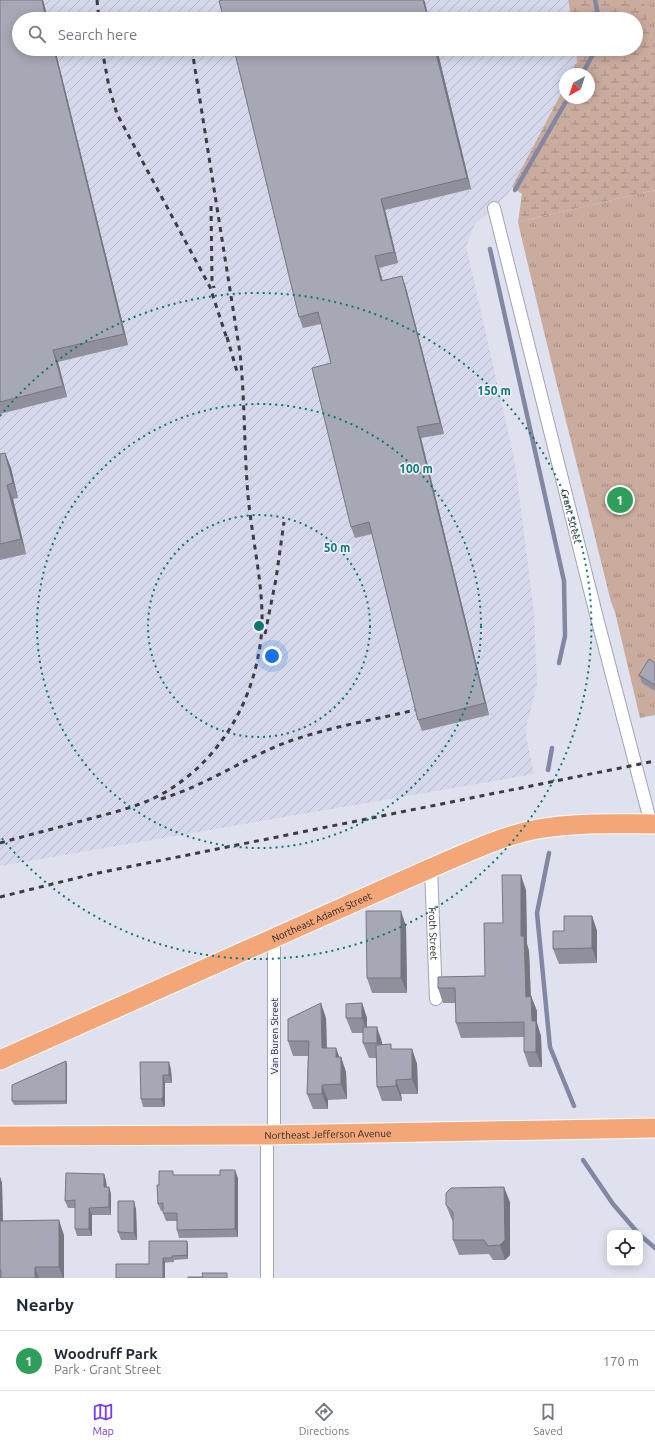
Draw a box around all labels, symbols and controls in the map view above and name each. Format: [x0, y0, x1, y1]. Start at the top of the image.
search box [12, 12, 643, 56]
icon: search [26, 23, 48, 45]
text: Search here [58, 26, 137, 43]
north arrow [559, 68, 595, 104]
text: 150 m [477, 384, 511, 397]
text: 100 m [399, 462, 433, 475]
pin: 1 [607, 485, 633, 515]
street label: Grant Street [559, 488, 584, 545]
text: 50 m [324, 541, 350, 554]
centre of rings [252, 619, 266, 633]
your location [262, 646, 282, 666]
street label: Northeast Adams Street [270, 890, 373, 944]
street label: Troth Street [427, 905, 440, 961]
street label: Van Buren Street [269, 998, 280, 1074]
street label: Northeast Jefferson Avenue [264, 1127, 392, 1141]
map controls [607, 1230, 643, 1266]
button: locate [607, 1230, 643, 1266]
text: Nearby [16, 1295, 74, 1314]
text: Woodruff Park [54, 1345, 158, 1362]
text: 1 [25, 1354, 33, 1368]
text: 170 m [603, 1354, 639, 1368]
text: Park · Grant Street [54, 1362, 161, 1376]
tab: Map [92, 1401, 114, 1437]
tab: Directions [299, 1401, 349, 1437]
tab: Saved [533, 1401, 563, 1437]

